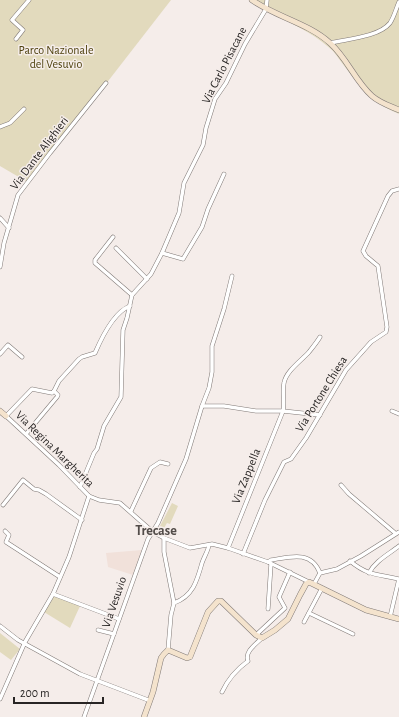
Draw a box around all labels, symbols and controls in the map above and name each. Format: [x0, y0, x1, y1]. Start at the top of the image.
street label: Via Carlo Pisacane [200, 25, 248, 105]
park label: Parco Nazionale del Vesuvio [18, 44, 94, 70]
street label: Via Dante Alighieri [8, 114, 70, 192]
street label: Via Portone Chiesa [293, 354, 349, 434]
street label: Via Regina Margherita [14, 409, 97, 490]
street label: Via Zappella [230, 446, 263, 505]
district label: Trecase [135, 524, 177, 538]
street label: Via Vesuvio [100, 575, 128, 629]
scale bar [14, 679, 103, 705]
text: 200 m [20, 687, 50, 699]

